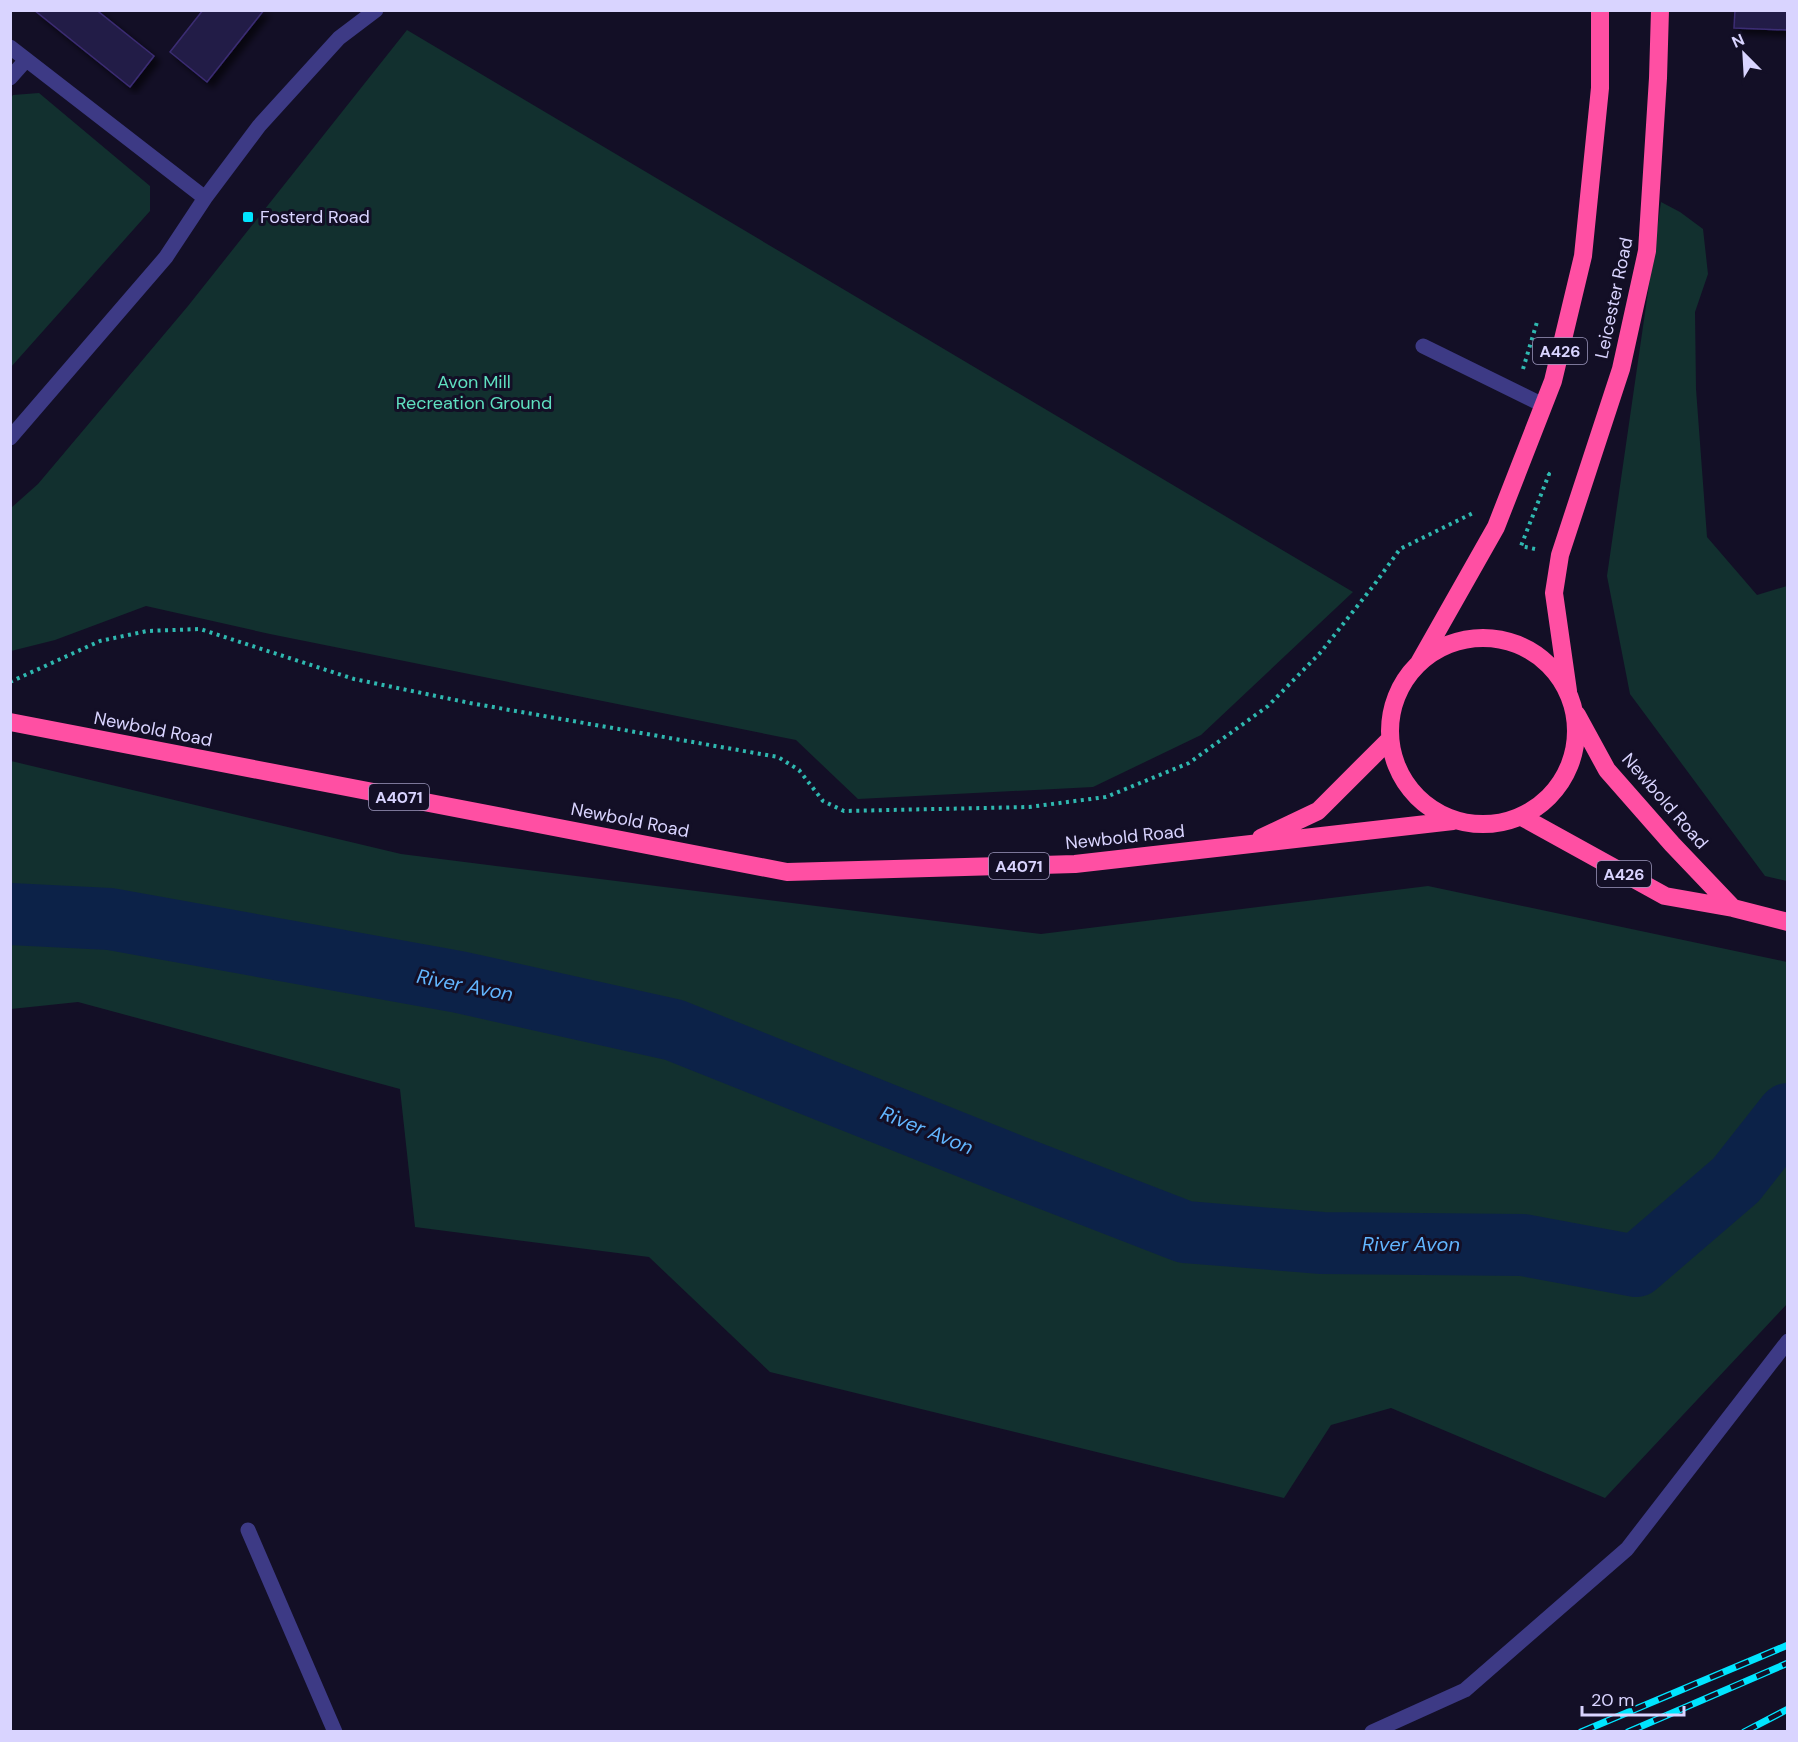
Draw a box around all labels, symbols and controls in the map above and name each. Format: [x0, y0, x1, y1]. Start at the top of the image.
north arrow [1714, 24, 1774, 84]
text: N [1729, 29, 1748, 53]
place label: Fosterd Road [260, 205, 370, 229]
marker: Fosterd Road [241, 210, 255, 224]
street label: Leicester Road [1589, 235, 1639, 361]
road number: A426 [1533, 338, 1587, 364]
park label: Avon Mill Recreation Ground [396, 370, 552, 415]
street label: Newbold Road [92, 706, 214, 752]
street label: Newbold Road [1617, 748, 1713, 854]
road number: A4071 [369, 784, 429, 810]
street label: Newbold Road [569, 797, 691, 843]
street label: Newbold Road [1064, 819, 1186, 855]
road number: A4071 [989, 853, 1049, 879]
road number: A426 [1597, 861, 1651, 887]
water label: River Avon [415, 963, 515, 1007]
water label: River Avon [877, 1100, 977, 1160]
water label: River Avon [1362, 1231, 1460, 1257]
scale bar [1582, 1679, 1684, 1717]
text: 20 m [1591, 1688, 1634, 1712]

